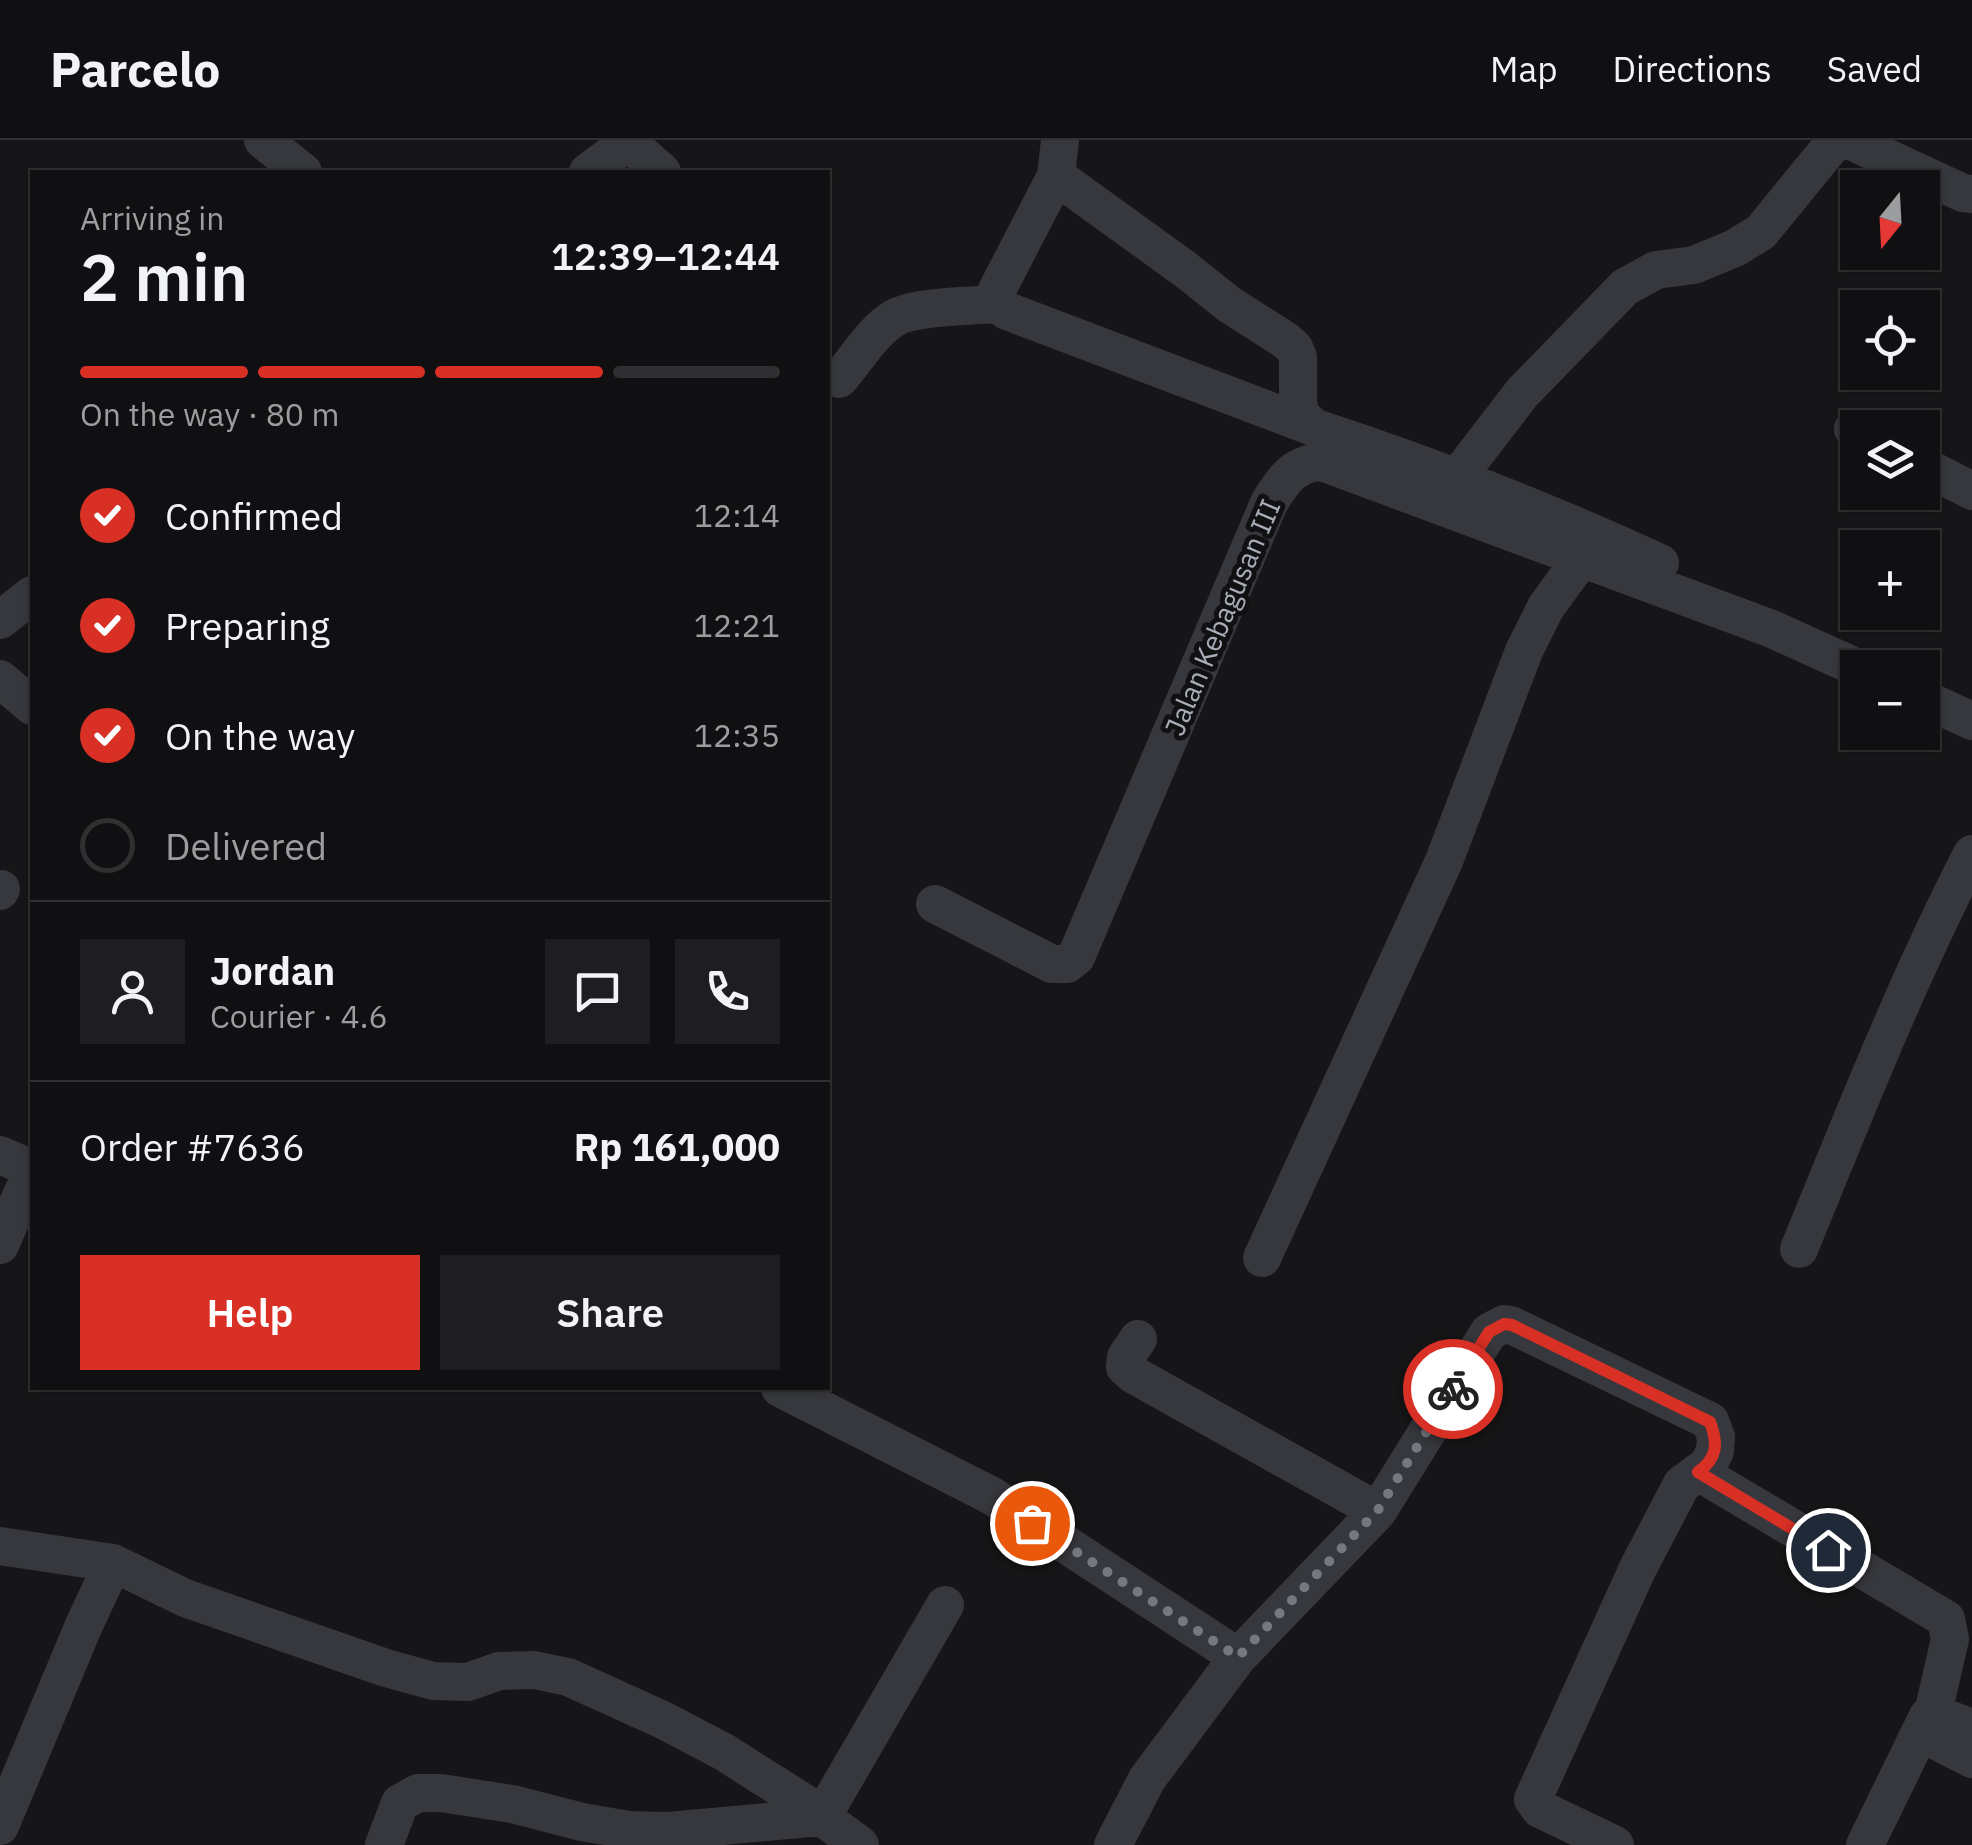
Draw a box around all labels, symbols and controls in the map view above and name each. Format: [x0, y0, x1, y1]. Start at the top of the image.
text: Parcelo [50, 38, 220, 100]
text: Map [1490, 46, 1558, 92]
text: Directions [1613, 46, 1772, 92]
text: Saved [1827, 46, 1922, 92]
north arrow [1840, 170, 1940, 270]
map controls [1840, 170, 1940, 750]
text: Arriving in [80, 197, 225, 239]
text: 12:39–12:44 [551, 231, 780, 280]
text: 2 min [80, 234, 248, 319]
button: locate [1840, 290, 1940, 390]
text: On the way · 80 m [80, 393, 340, 435]
button: layers [1840, 410, 1940, 510]
icon: check [80, 488, 135, 543]
text: Confirmed [165, 491, 343, 540]
street label: Jalan Kebagusan III [1156, 493, 1288, 741]
text: 12:14 [694, 494, 780, 536]
button: + [1840, 530, 1940, 630]
icon: check [80, 598, 135, 653]
text: Preparing [165, 601, 330, 650]
text: 12:21 [694, 604, 780, 646]
button: − [1840, 650, 1940, 750]
icon: check [80, 708, 135, 763]
text: On the way [165, 711, 355, 760]
text: 12:35 [694, 714, 780, 756]
text: Delivered [165, 821, 327, 870]
button: person [80, 939, 185, 1044]
button: chat [545, 939, 650, 1044]
button: phone [675, 939, 780, 1044]
text: Jordan [210, 946, 335, 995]
text: Courier · 4.6 [210, 995, 388, 1037]
text: Order #7636 [80, 1122, 305, 1171]
text: Rp 161,000 [574, 1122, 780, 1171]
button: Help [80, 1255, 420, 1370]
button: Share [440, 1255, 780, 1370]
courier [1403, 1339, 1503, 1439]
icon: bike [1426, 1362, 1481, 1417]
pin [990, 1481, 1075, 1566]
icon: bag [1005, 1496, 1060, 1551]
pin [1786, 1508, 1871, 1593]
icon: home [1801, 1523, 1856, 1578]

